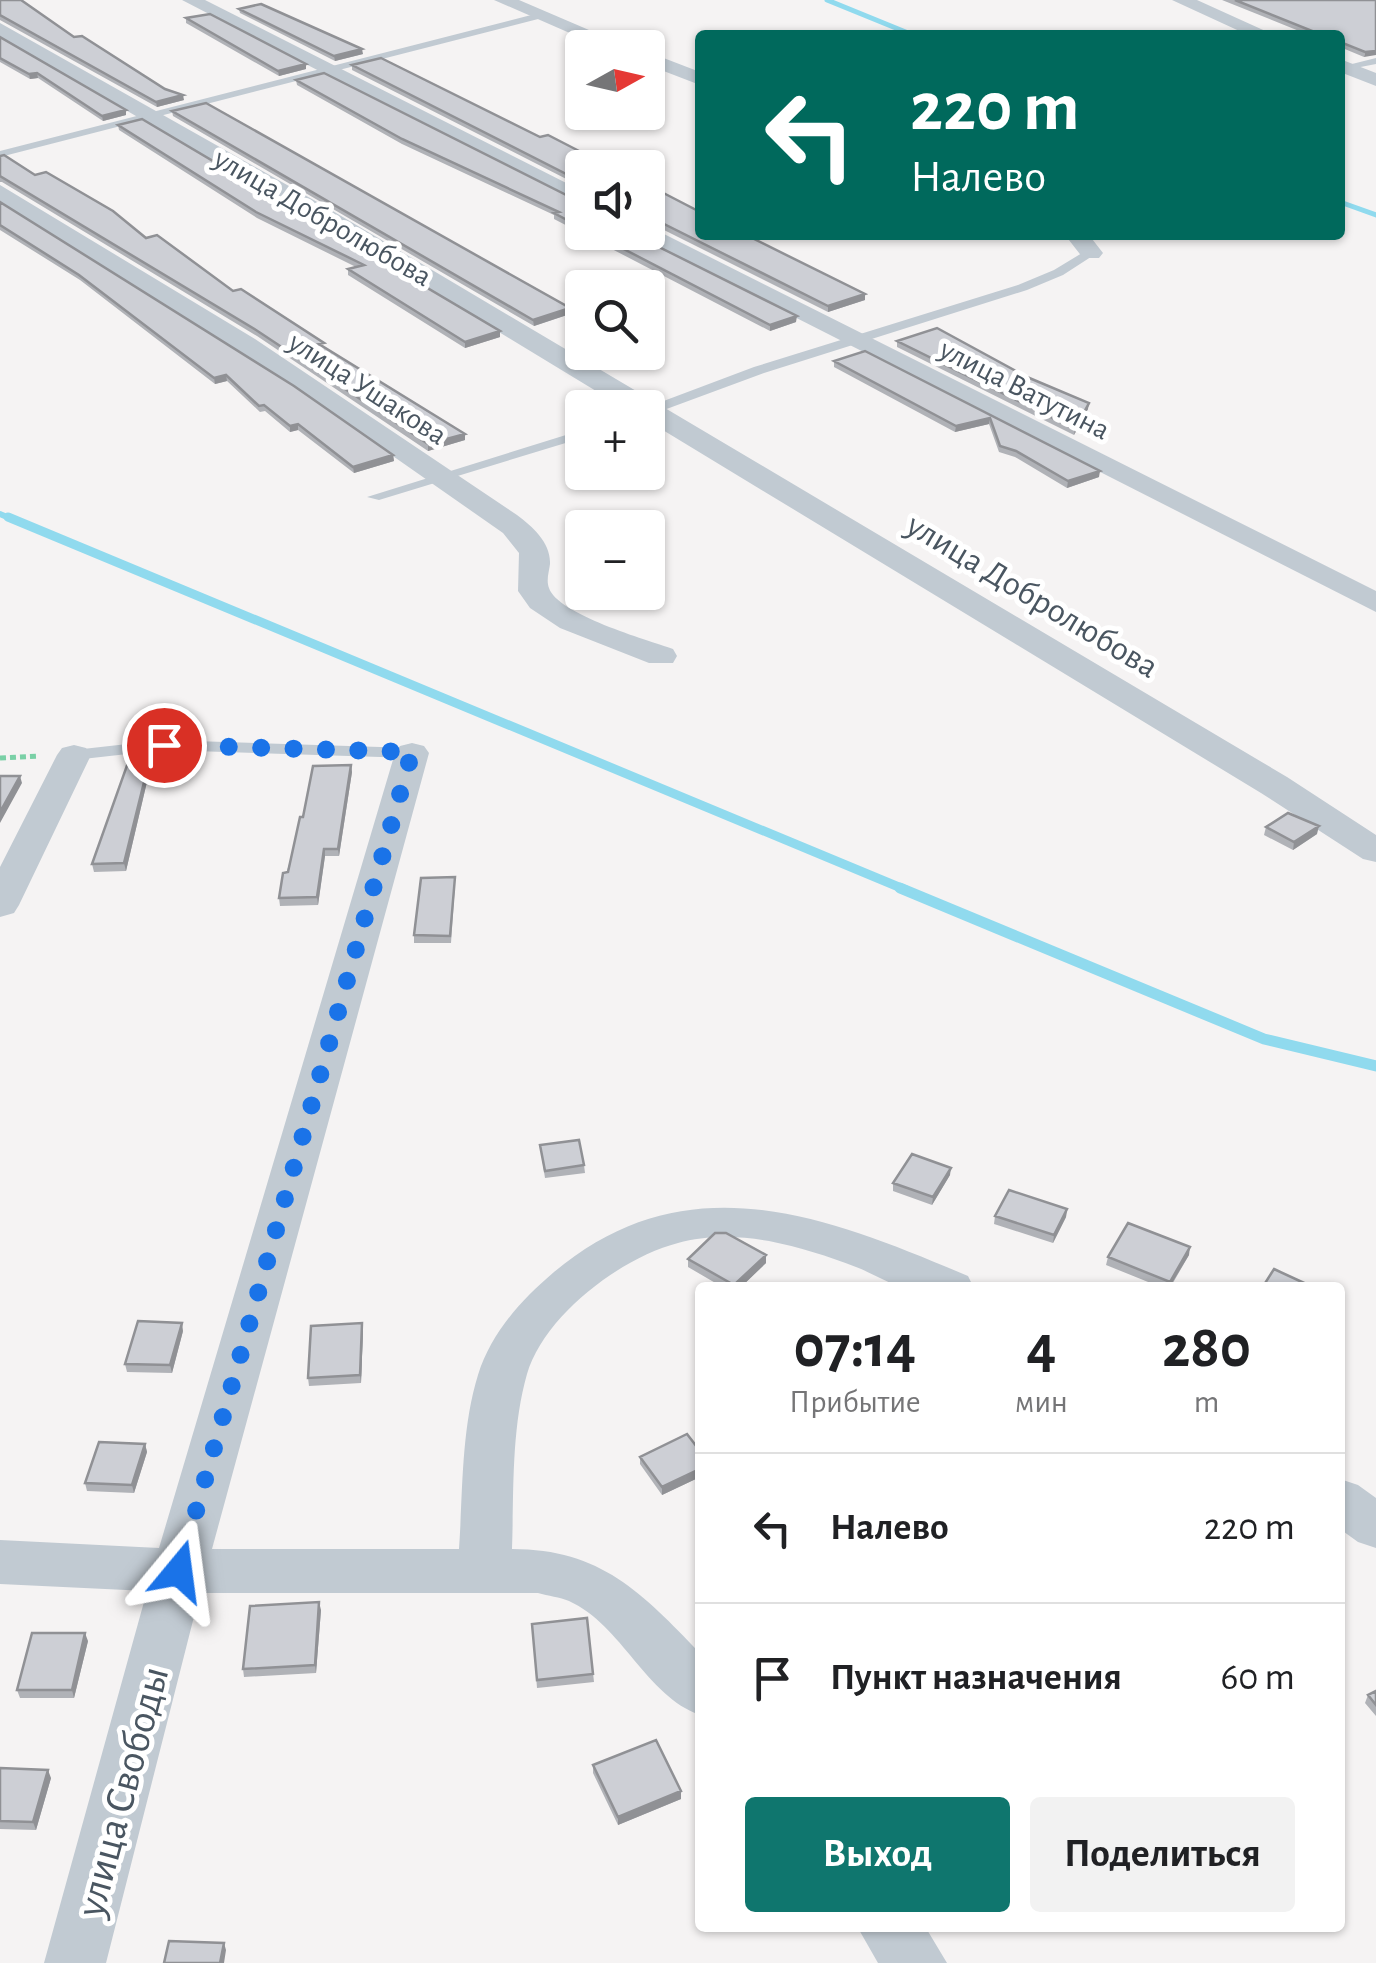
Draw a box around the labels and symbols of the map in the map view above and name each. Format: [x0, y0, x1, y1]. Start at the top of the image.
north arrow [565, 30, 665, 130]
street label: улица Добролюбова [208, 143, 436, 292]
street label: улица Ушакова [282, 326, 452, 451]
street label: улица Ватутина [934, 334, 1114, 446]
street label: улица Добролюбова [900, 507, 1164, 685]
pin [122, 703, 207, 788]
position arrow [127, 1519, 231, 1623]
street label: улица Свободы [69, 1662, 176, 1922]

